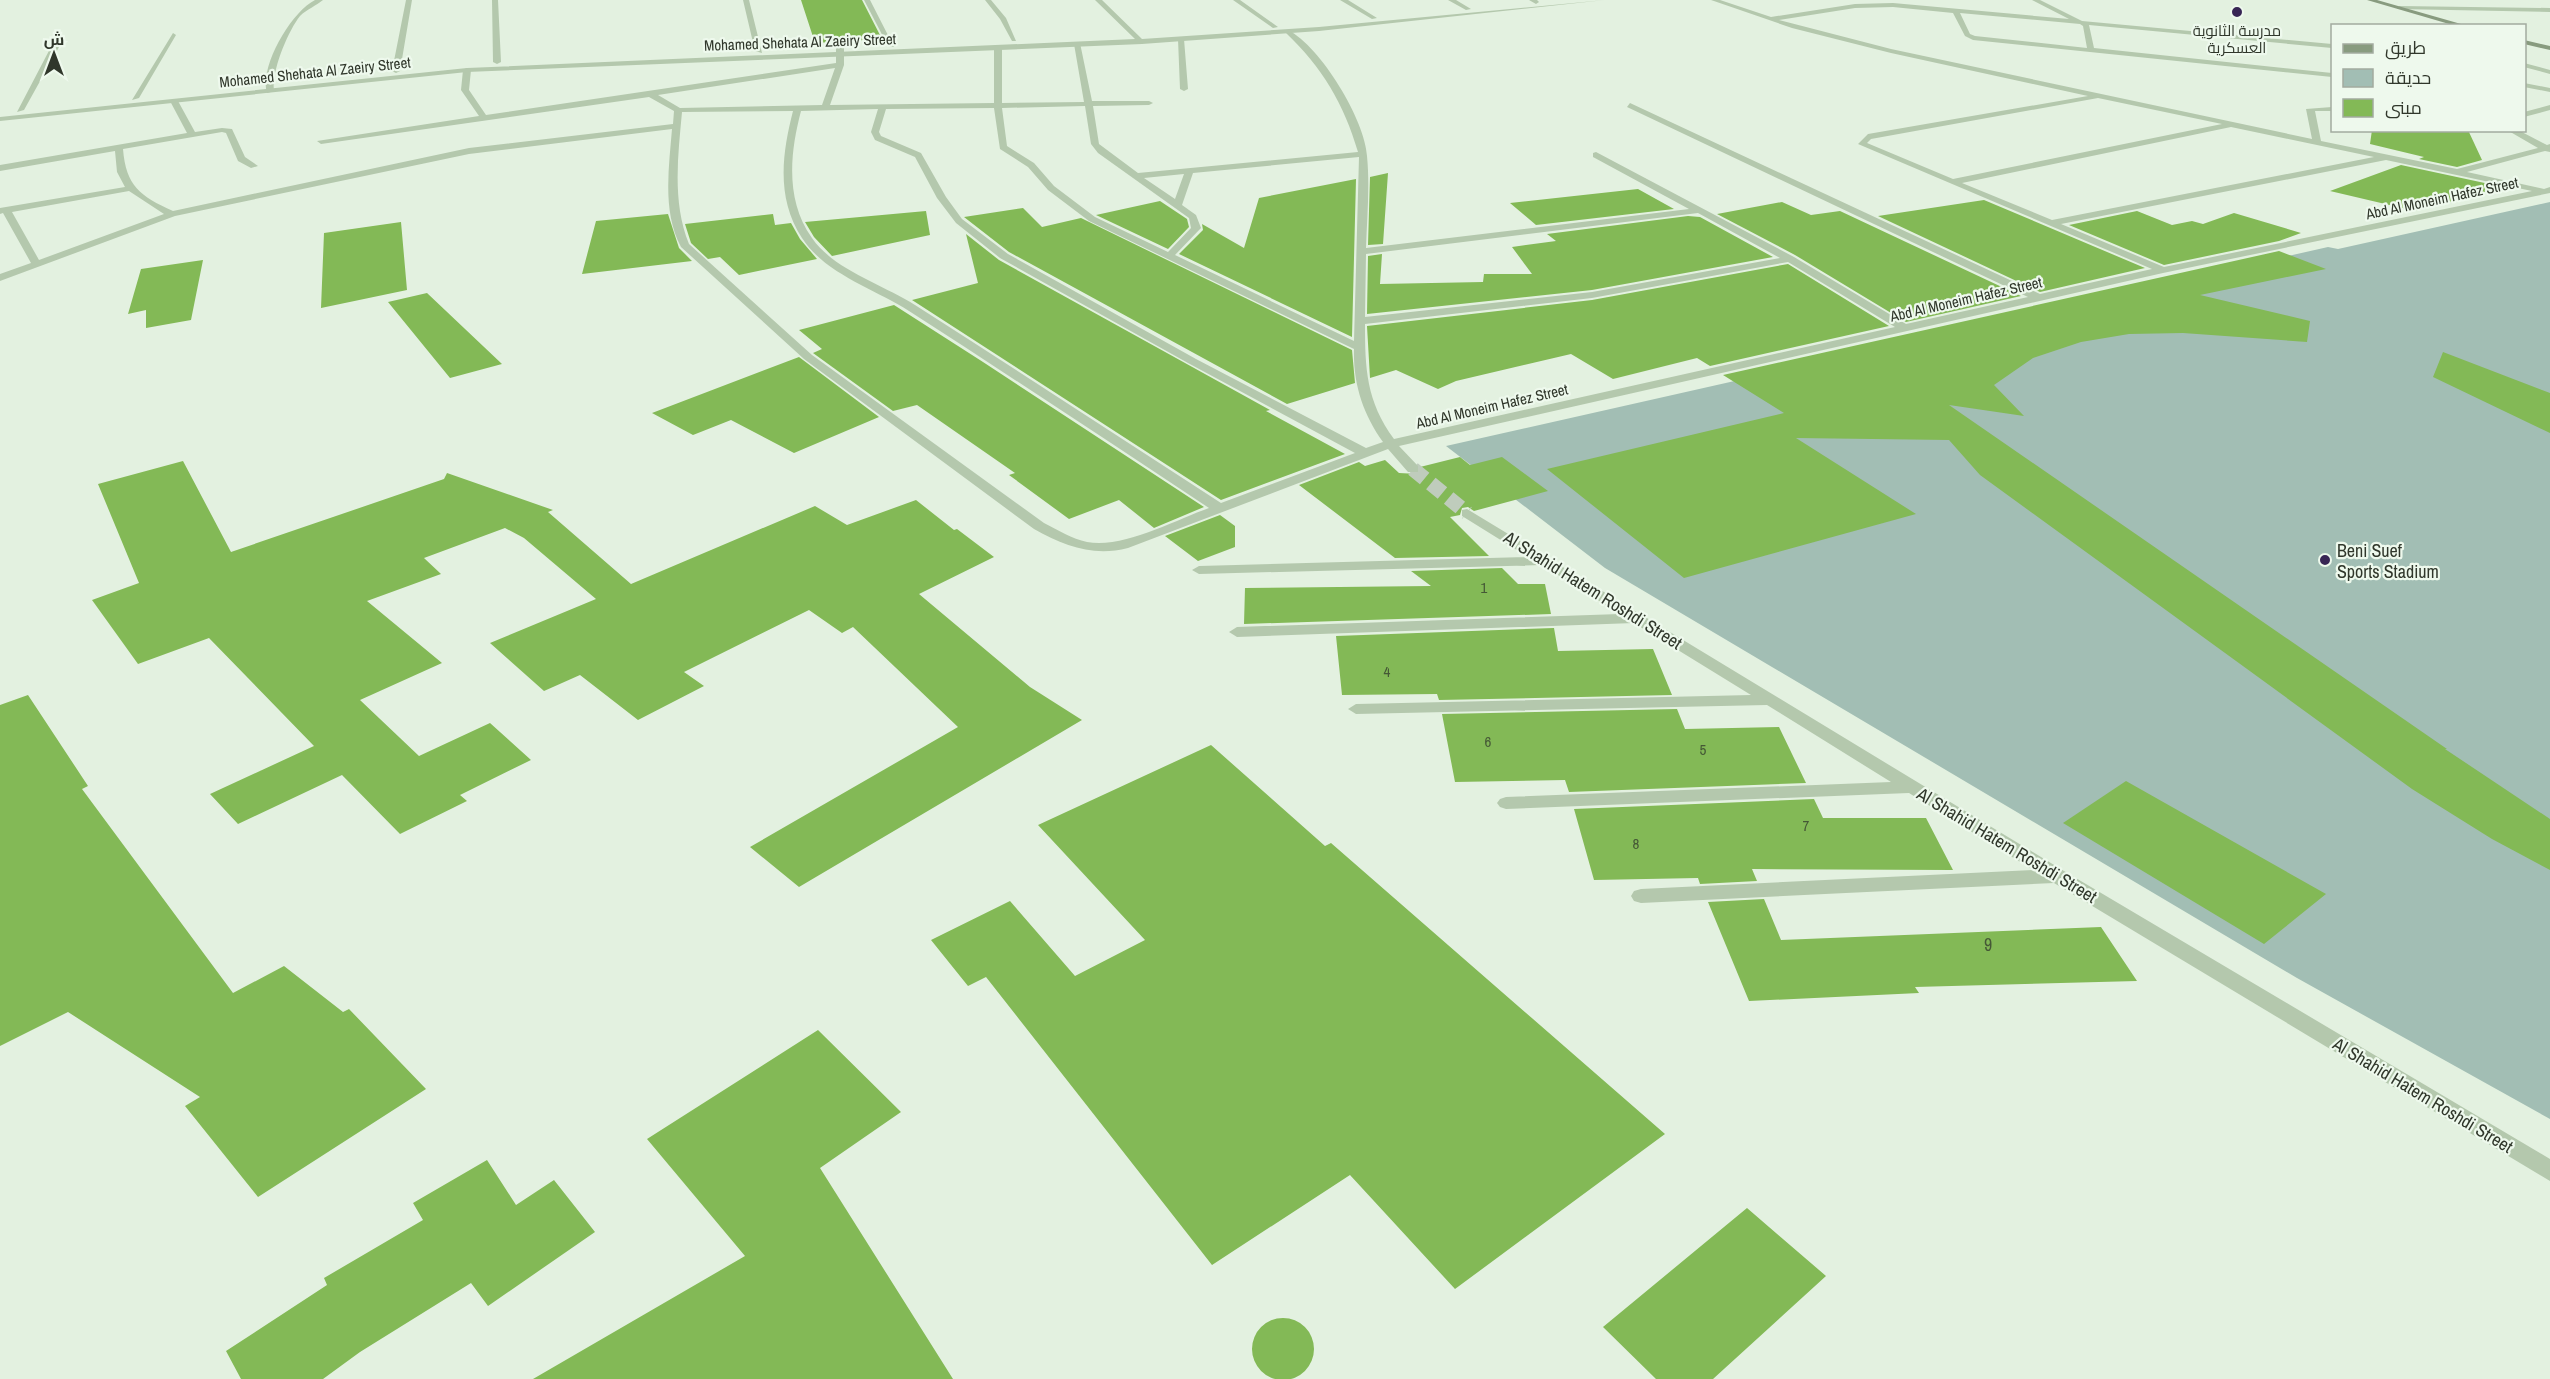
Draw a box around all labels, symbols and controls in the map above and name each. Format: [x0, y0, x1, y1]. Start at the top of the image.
marker: مدرسة الثانوية العسكرية [2230, 5, 2244, 19]
place label: مدرسة الثانوية العسكرية [2193, 20, 2281, 58]
north arrow [24, 24, 84, 84]
legend [2331, 24, 2526, 132]
text: ش [44, 28, 64, 50]
street label: Mohamed Shehata Al Zaeiry Street [704, 28, 897, 56]
text: طريق [2385, 35, 2426, 60]
street label: Mohamed Shehata Al Zaeiry Street [218, 51, 412, 92]
text: حديقة [2385, 65, 2431, 90]
text: مبنى [2385, 95, 2422, 120]
street label: Abd Al Moneim Hafez Street [2363, 171, 2521, 225]
street label: Abd Al Moneim Hafez Street [1887, 271, 2045, 327]
street label: Abd Al Moneim Hafez Street [1413, 378, 1571, 434]
street label: Al Shahid Hatem Roshdi Street [1498, 524, 1687, 655]
place label: Beni Suef Sports Stadium [2337, 538, 2439, 584]
marker: Beni Suef Sports Stadium [2318, 553, 2332, 567]
house number: 1 [1481, 577, 1488, 598]
house number: 4 [1384, 661, 1391, 682]
house number: 6 [1485, 731, 1492, 752]
house number: 5 [1700, 739, 1707, 760]
street label: Al Shahid Hatem Roshdi Street [1911, 781, 2102, 909]
house number: 7 [1803, 815, 1810, 836]
house number: 8 [1633, 833, 1640, 854]
house number: 9 [1984, 932, 1992, 957]
street label: Al Shahid Hatem Roshdi Street [2327, 1031, 2518, 1159]

